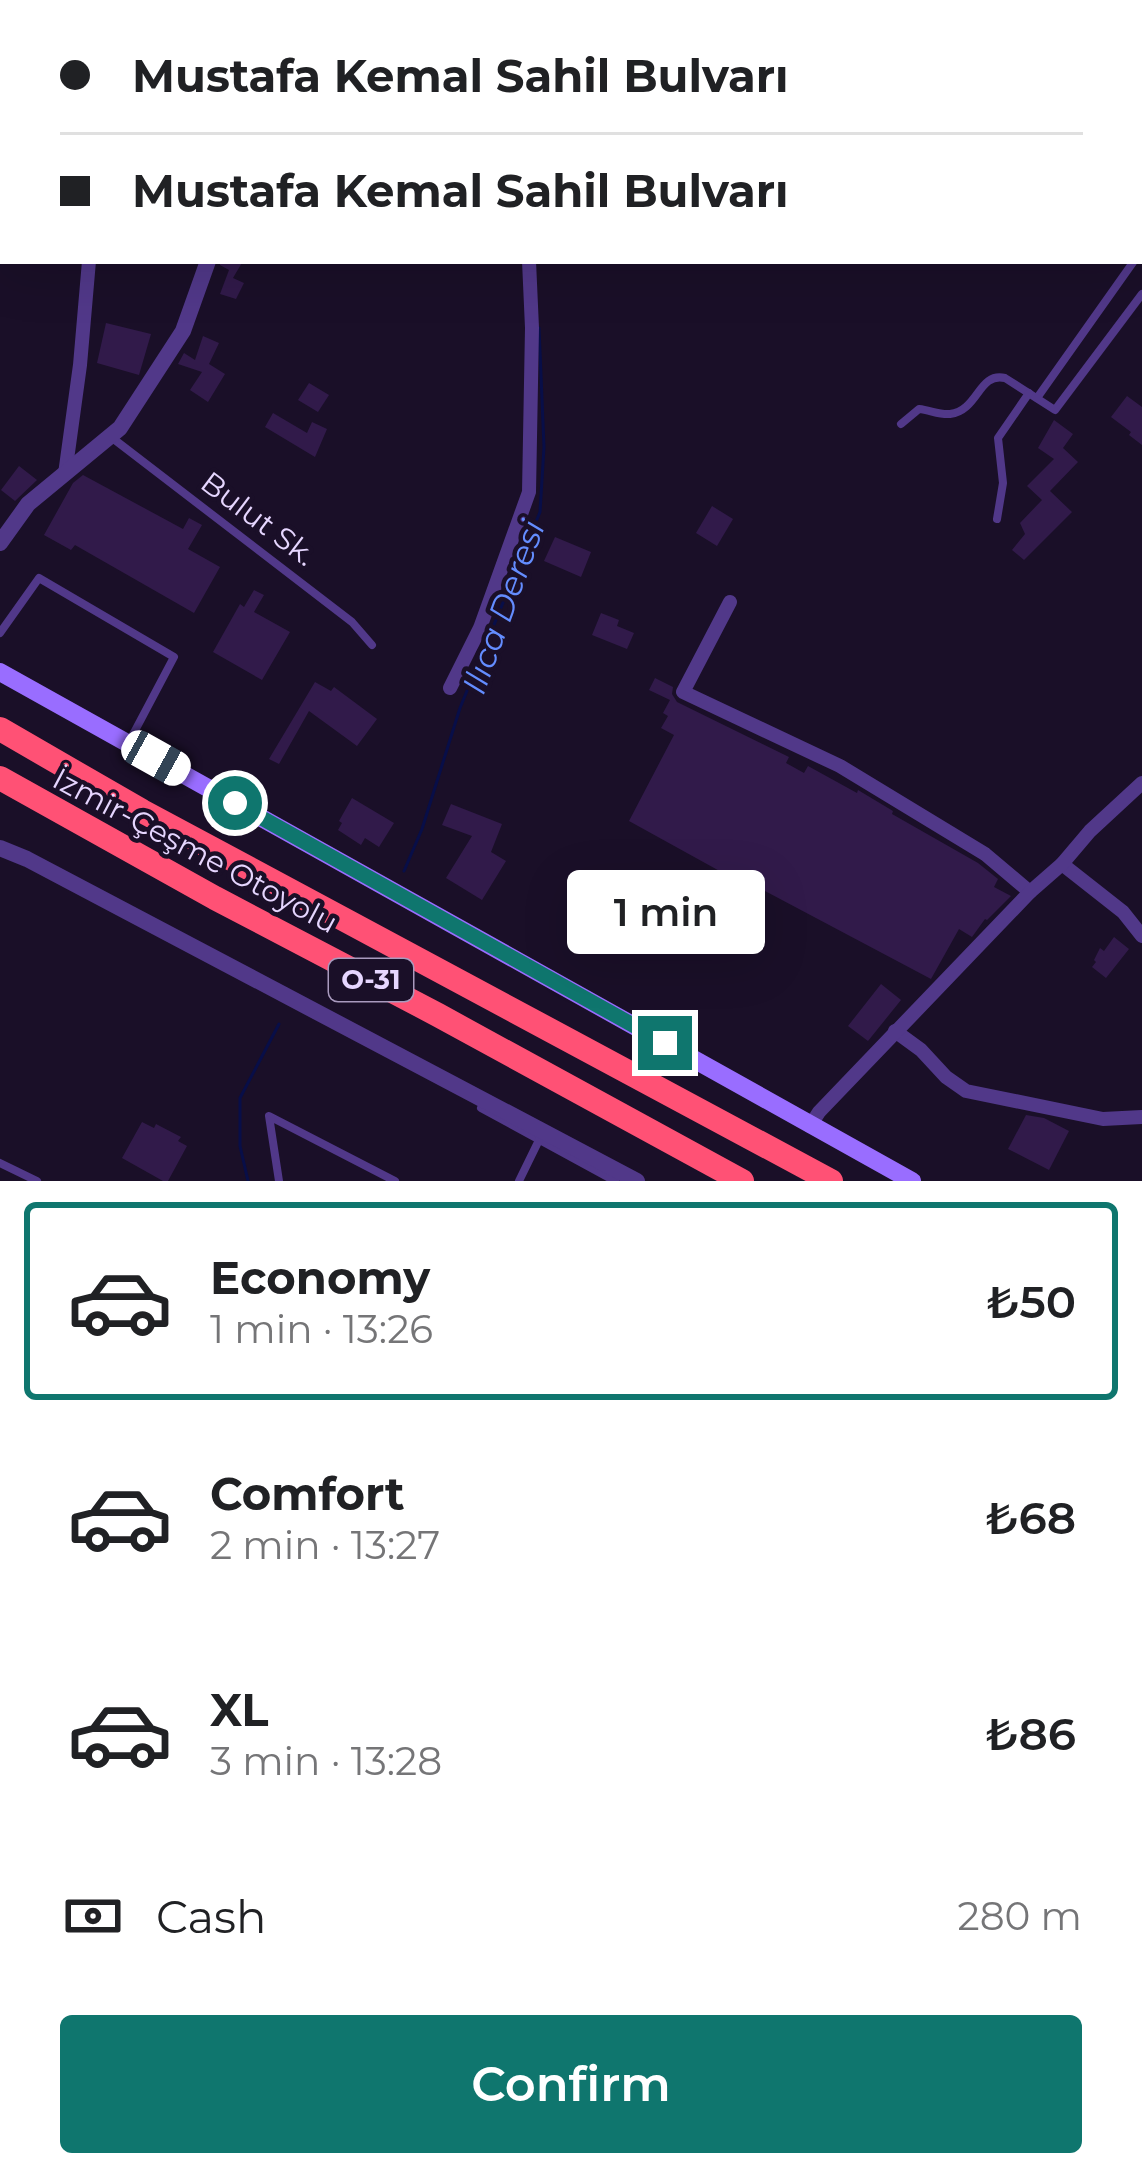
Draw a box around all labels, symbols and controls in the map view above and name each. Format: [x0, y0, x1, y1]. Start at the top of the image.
text: Mustafa Kemal Sahil Bulvarı [132, 48, 789, 103]
text: Mustafa Kemal Sahil Bulvarı [132, 163, 789, 218]
street label: Bulut Sk. [194, 463, 323, 574]
water label: Ilıca Deresi [453, 515, 553, 699]
car [116, 725, 196, 791]
street label: İzmir-Çeşme Otoyolu [47, 760, 344, 941]
route start [208, 776, 262, 830]
callout: 1 min [566, 869, 764, 953]
text: 1 min [614, 888, 718, 936]
road number: O-31 [329, 959, 413, 1001]
route end [638, 1016, 692, 1070]
icon: car [66, 1247, 174, 1355]
text: Economy [210, 1250, 430, 1305]
text: ₺50 [987, 1274, 1076, 1329]
text: 1 min · 13:26 [210, 1305, 433, 1353]
icon: car [66, 1463, 174, 1571]
text: Comfort [210, 1466, 405, 1521]
text: ₺68 [986, 1490, 1076, 1545]
text: 2 min · 13:27 [210, 1521, 440, 1569]
icon: car [66, 1679, 174, 1787]
text: XL [210, 1682, 268, 1737]
text: ₺86 [986, 1706, 1076, 1761]
text: 3 min · 13:28 [210, 1737, 442, 1785]
icon: cash [60, 1883, 126, 1949]
text: Cash [156, 1889, 267, 1944]
text: 280 m [958, 1892, 1082, 1940]
button: Confirm [60, 2015, 1082, 2153]

